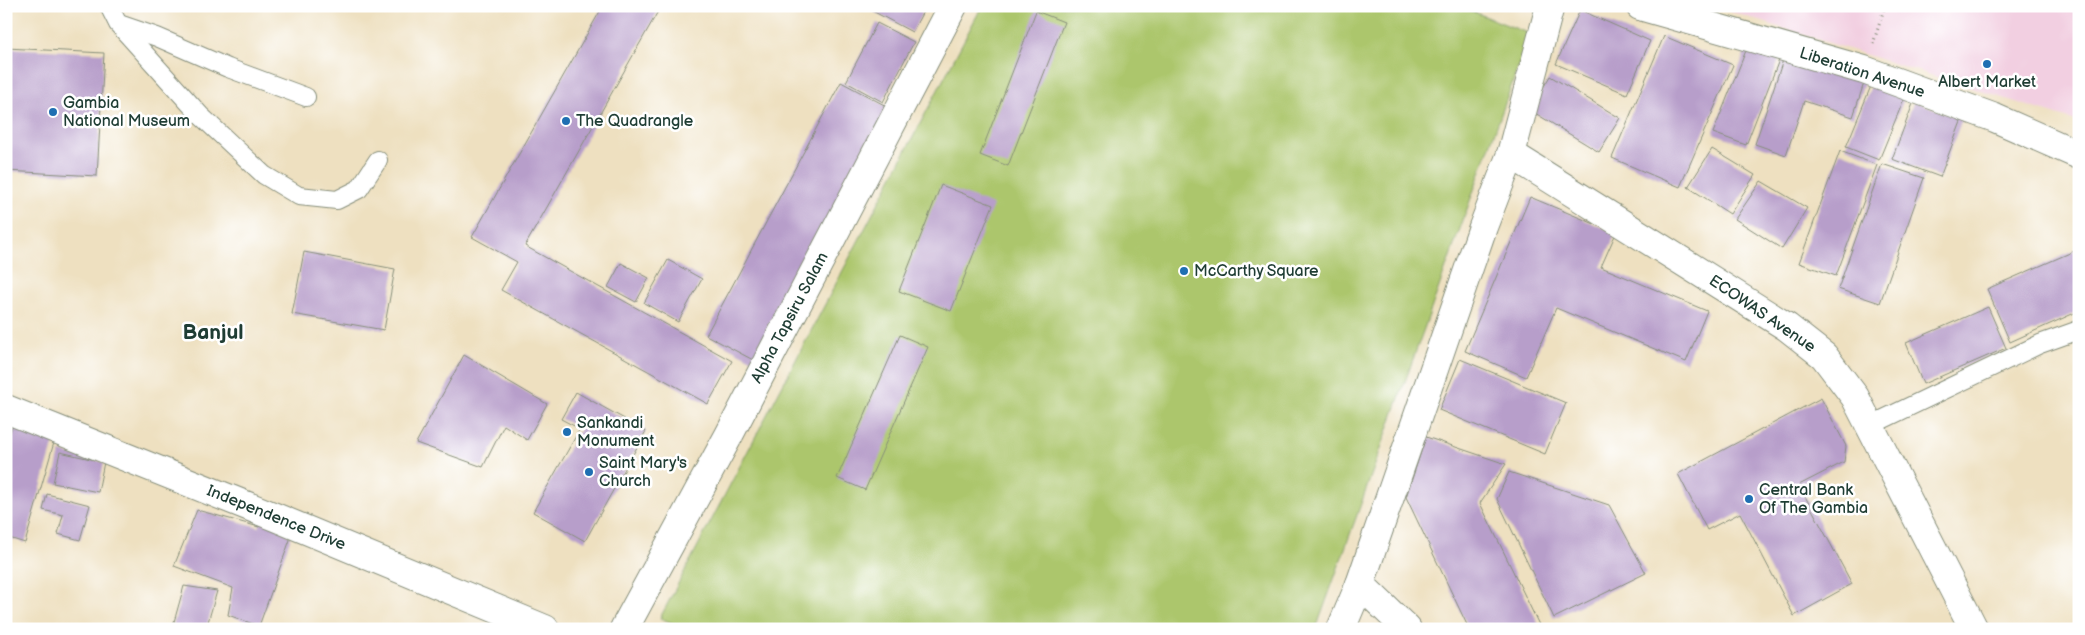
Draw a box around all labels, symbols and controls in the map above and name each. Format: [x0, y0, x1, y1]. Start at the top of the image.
street label: Liberation Avenue [1797, 44, 1928, 102]
marker: Albert Market [1981, 58, 1993, 70]
place label: Albert Market [1938, 73, 2036, 92]
place label: Gambia National Museum [63, 94, 190, 131]
marker: Gambia National Museum [47, 106, 59, 118]
place label: The Quadrangle [576, 112, 694, 131]
marker: The Quadrangle [560, 115, 572, 127]
street label: Alpha Tapsiru Salam [747, 249, 833, 387]
place label: McCarthy Square [1194, 262, 1319, 281]
marker: McCarthy Square [1178, 265, 1190, 277]
street label: ECOWAS Avenue [1705, 271, 1819, 357]
district label: Banjul [182, 320, 244, 345]
place label: Sankandi Monument [577, 414, 654, 451]
marker: Sankandi Monument [561, 426, 573, 438]
place label: Saint Mary's Church [599, 454, 687, 491]
marker: Saint Mary's Church [583, 466, 595, 478]
street label: Independence Drive [204, 481, 349, 555]
place label: Central Bank Of The Gambia [1759, 481, 1868, 518]
marker: Central Bank Of The Gambia [1743, 493, 1755, 505]

